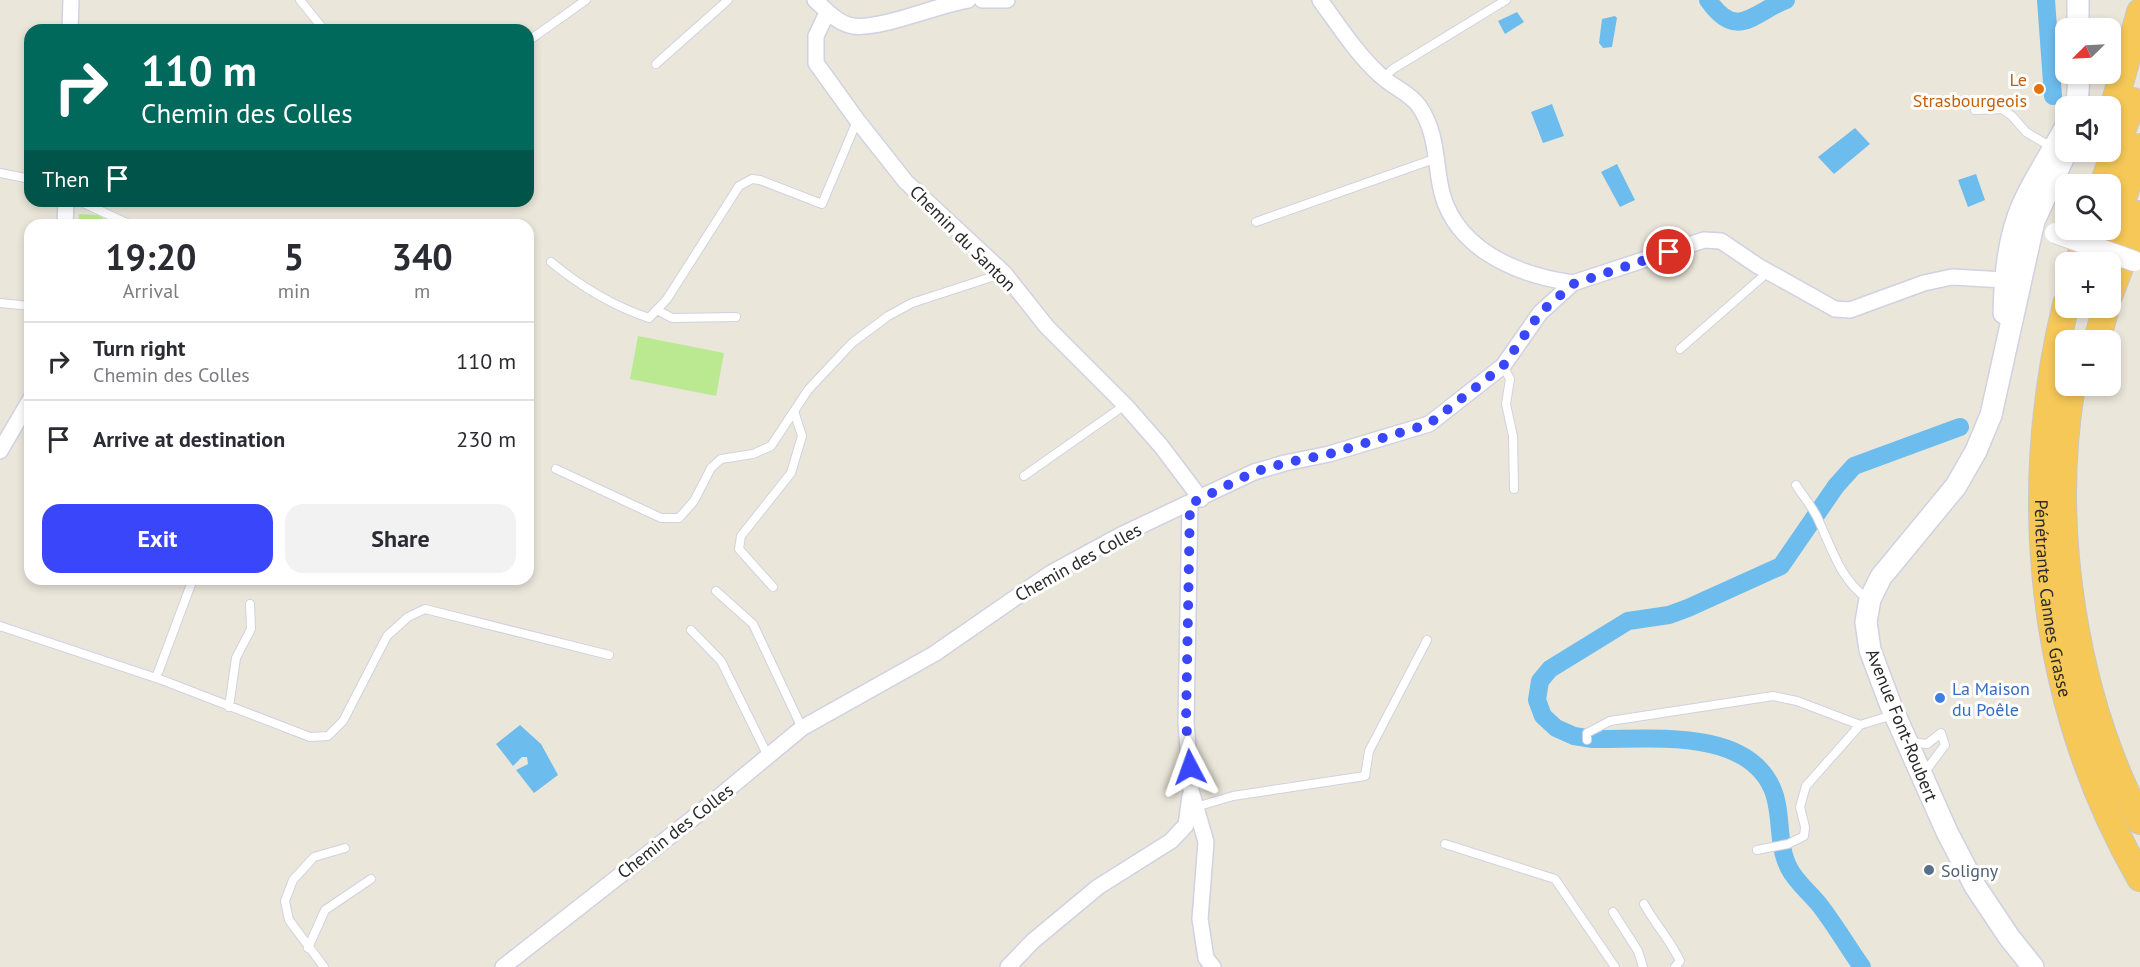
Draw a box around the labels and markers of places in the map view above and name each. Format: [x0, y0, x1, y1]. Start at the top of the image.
place label: Le Strasbourgeois [1913, 68, 2027, 112]
marker: Le Strasbourgeois [2032, 82, 2046, 96]
pin [1643, 226, 1694, 277]
place label: La Maison du Poêle [1952, 677, 2030, 721]
marker: La Maison du Poêle [1933, 691, 1947, 705]
place label: Soligny [1941, 859, 1999, 882]
marker: Soligny [1922, 863, 1936, 877]

